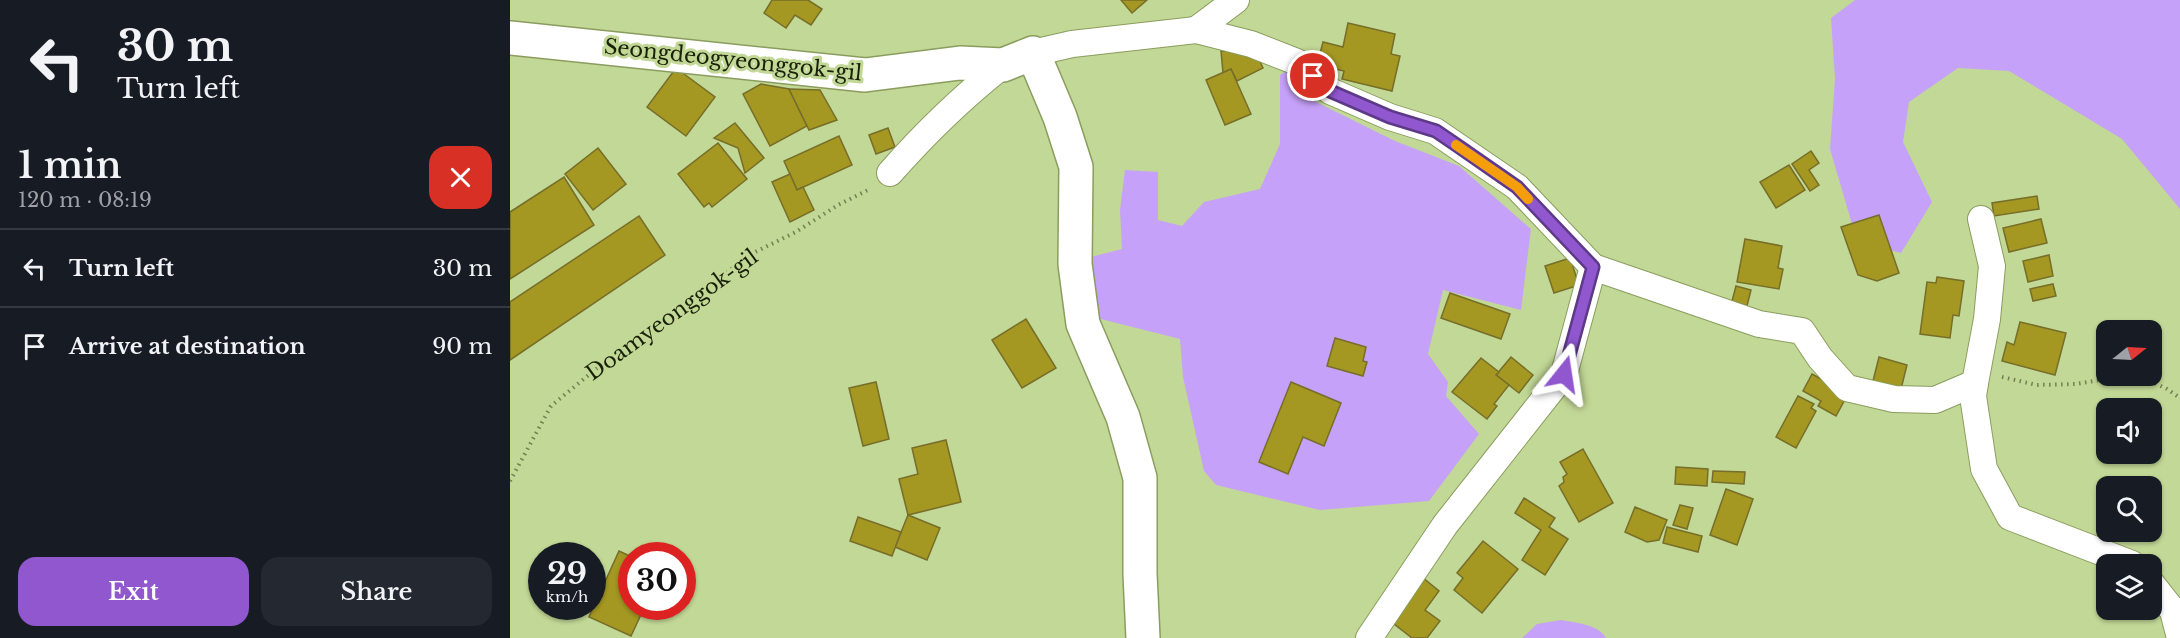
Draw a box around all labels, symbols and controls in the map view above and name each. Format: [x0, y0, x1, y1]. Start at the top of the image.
text: 30 m [117, 20, 233, 72]
icon: left [18, 24, 96, 102]
street label: Seongdeogyeonggok-gil [603, 34, 863, 86]
pin [1287, 50, 1338, 101]
icon: arrive [1296, 59, 1329, 92]
text: Turn left [117, 72, 240, 105]
text: 1 min [18, 143, 122, 188]
button: close [429, 146, 492, 209]
text: 120 m · 08:19 [18, 188, 152, 212]
street label: Doamyeonggok-gil [581, 244, 763, 386]
icon: left [18, 252, 51, 285]
text: Turn left [69, 255, 174, 282]
text: 30 m [433, 255, 492, 282]
north arrow [2096, 320, 2162, 386]
map controls [2096, 320, 2162, 620]
icon: arrive [18, 330, 51, 363]
text: Arrive at destination [69, 333, 306, 360]
text: 90 m [432, 333, 492, 360]
position arrow [1532, 342, 1596, 406]
button: sound [2096, 398, 2162, 464]
button: search [2096, 476, 2162, 542]
speed limit sign: 30 [618, 542, 696, 620]
button: layers [2096, 554, 2162, 620]
text: 29 [547, 555, 587, 592]
button: Exit [18, 557, 249, 626]
button: Share [261, 557, 492, 626]
text: km/h [546, 587, 588, 606]

